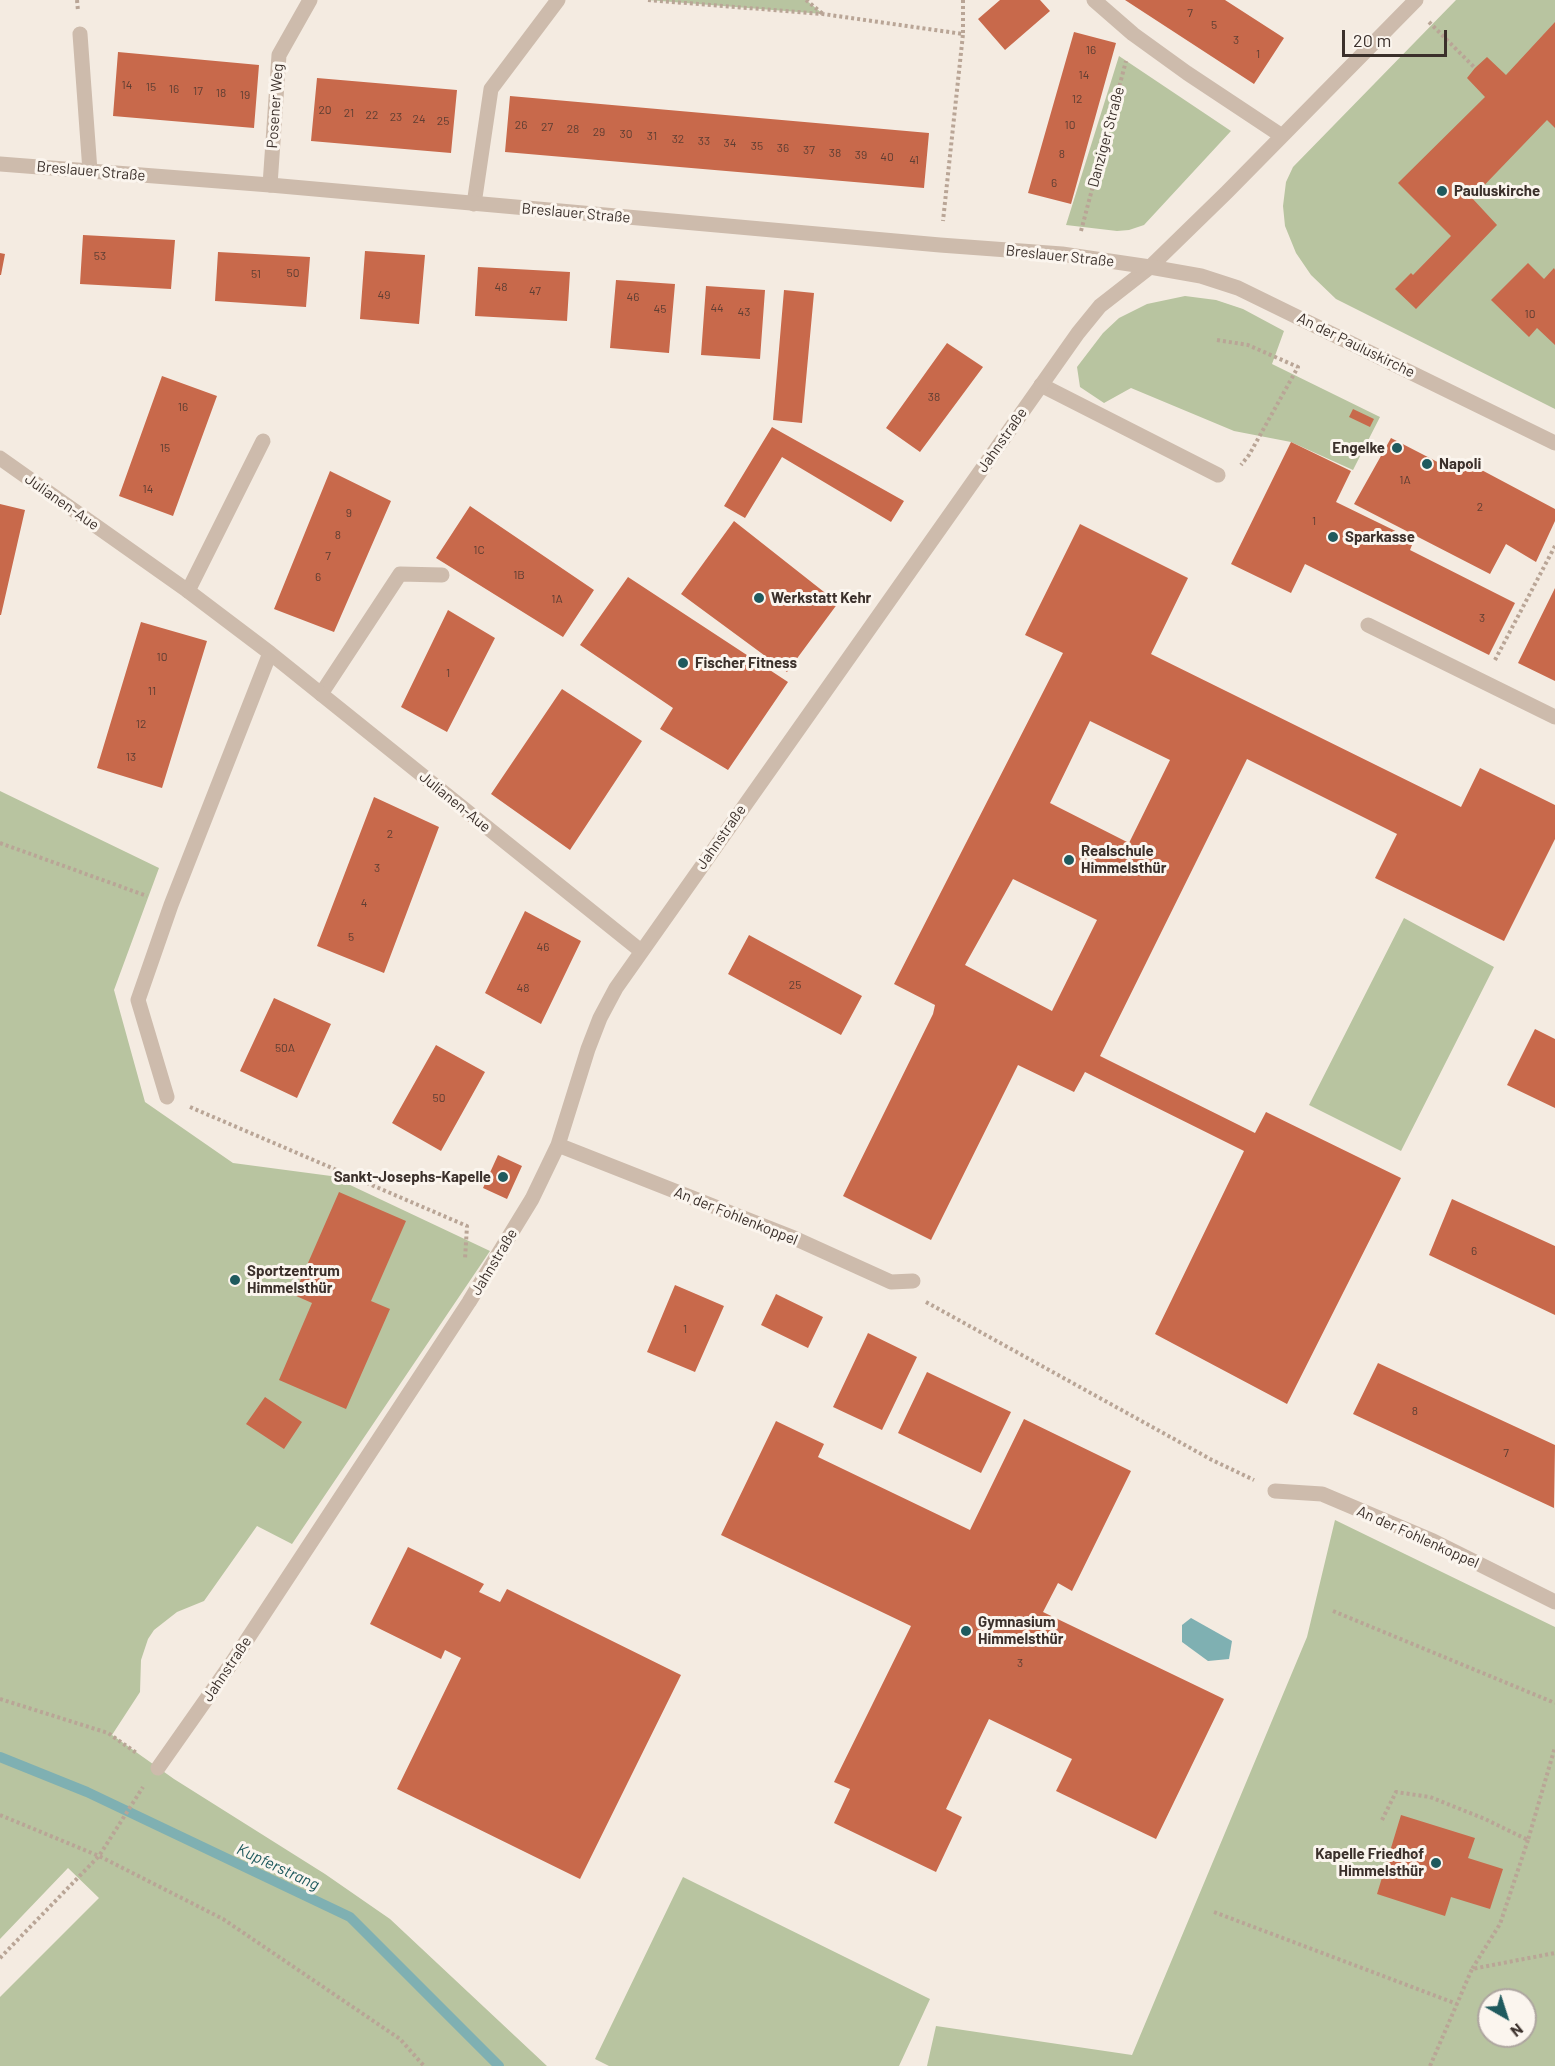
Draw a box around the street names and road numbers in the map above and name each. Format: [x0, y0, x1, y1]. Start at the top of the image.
street label: Posener Weg [263, 63, 287, 149]
street label: Danziger Straße [1084, 85, 1128, 189]
street label: Breslauer Straße [36, 157, 146, 185]
street label: Breslauer Straße [521, 199, 631, 227]
street label: Breslauer Straße [1005, 241, 1115, 271]
street label: An der Pauluskirche [1294, 309, 1418, 381]
street label: Jahnstraße [973, 404, 1031, 476]
street label: Julianen-Aue [21, 470, 103, 534]
street label: Julianen-Aue [416, 768, 494, 836]
street label: Jahnstraße [692, 801, 750, 873]
street label: An der Fohlenkoppel [672, 1183, 800, 1249]
street label: Jahnstraße [467, 1225, 521, 1299]
street label: An der Fohlenkoppel [1354, 1502, 1482, 1572]
street label: Jahnstraße [199, 1633, 255, 1705]

